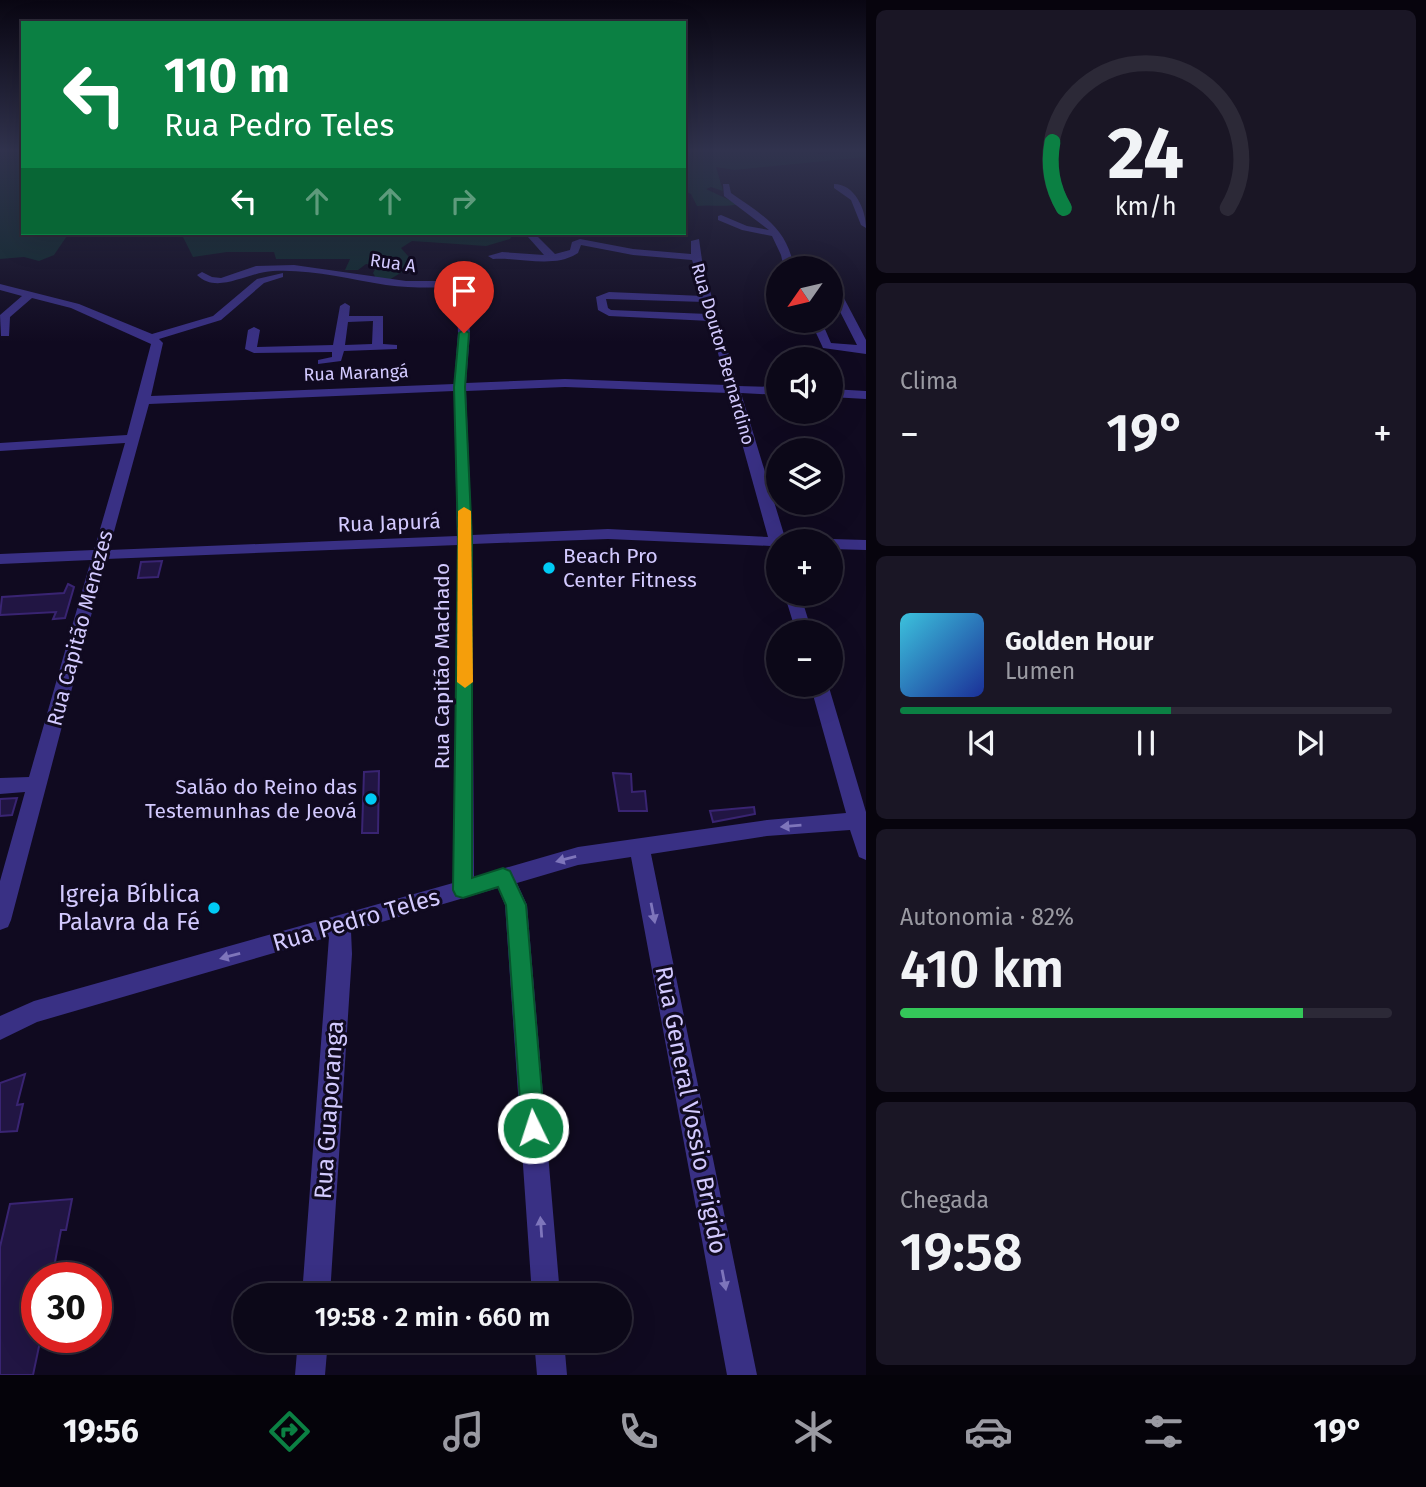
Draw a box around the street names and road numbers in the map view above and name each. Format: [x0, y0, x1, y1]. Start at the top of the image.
street label: Rua A [369, 249, 418, 277]
street label: Rua Doutor Bernardino [686, 260, 760, 448]
street label: Rua Marangá [303, 360, 409, 386]
street label: Rua Japurá [337, 508, 441, 538]
street label: Rua Capitão Menezes [41, 527, 119, 729]
street label: Rua Capitão Machado [429, 563, 455, 769]
street label: Rua Pedro Teles [269, 883, 443, 957]
street label: Rua General Vossio Brigido [649, 964, 733, 1256]
street label: Rua Guaporanga [309, 1020, 349, 1200]

